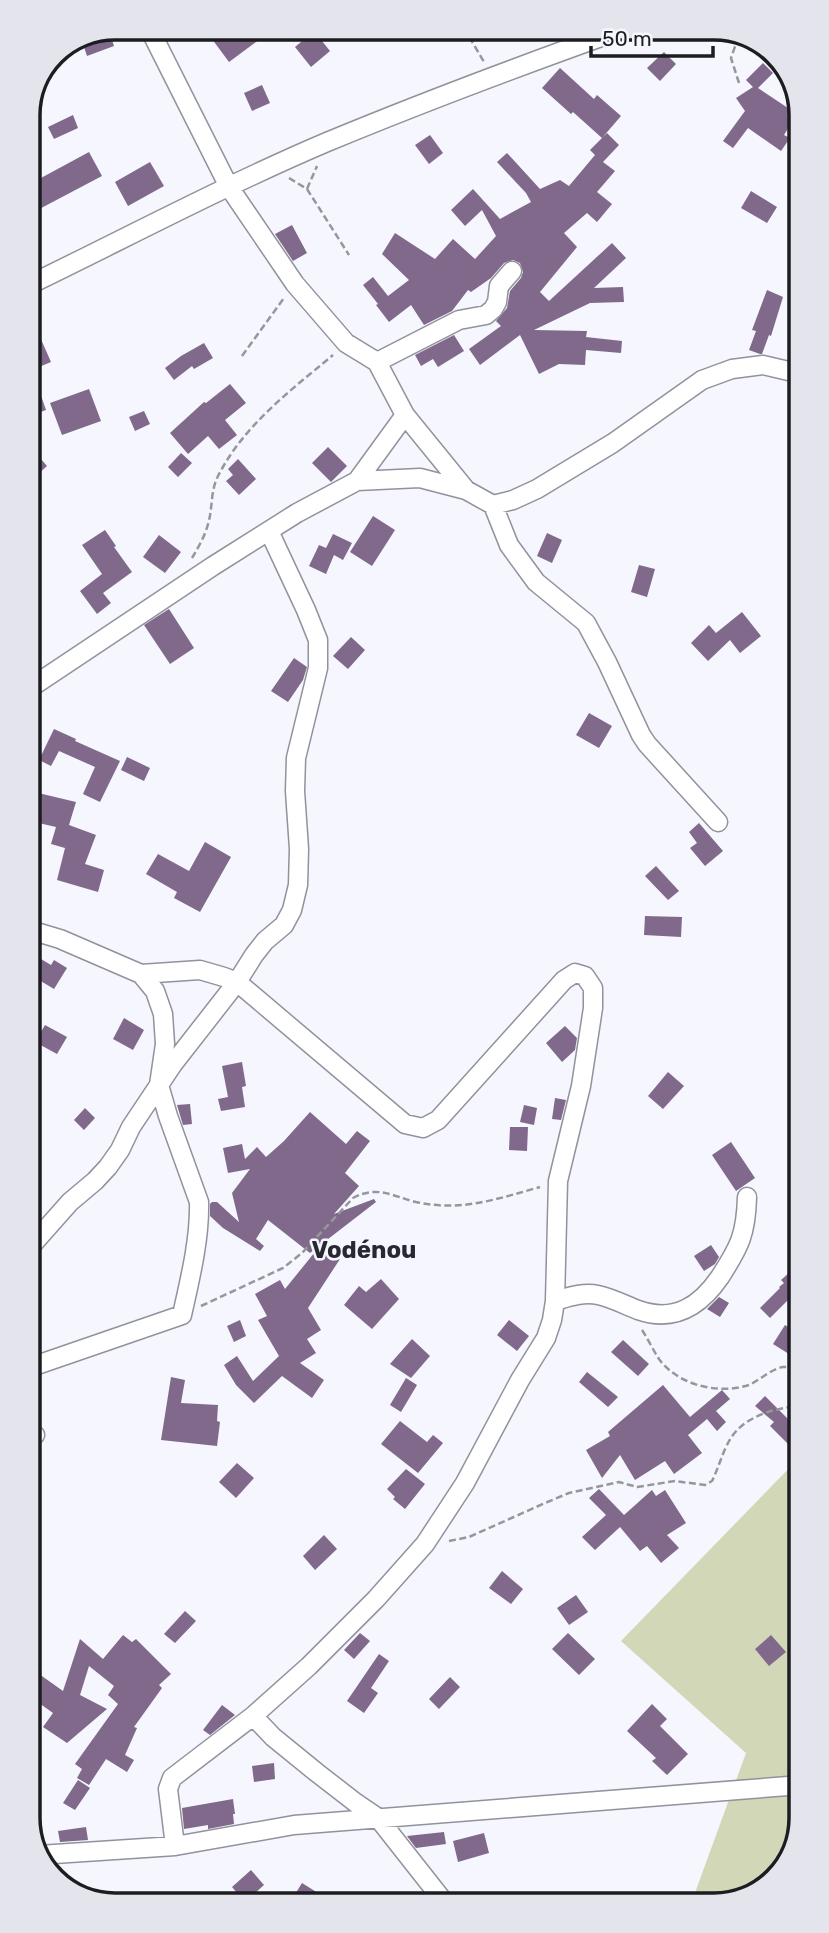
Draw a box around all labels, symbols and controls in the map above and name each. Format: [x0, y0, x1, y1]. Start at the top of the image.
scale bar [591, 14, 714, 58]
text: 50 m [602, 26, 652, 51]
district label: Vodénou [312, 1236, 416, 1264]

